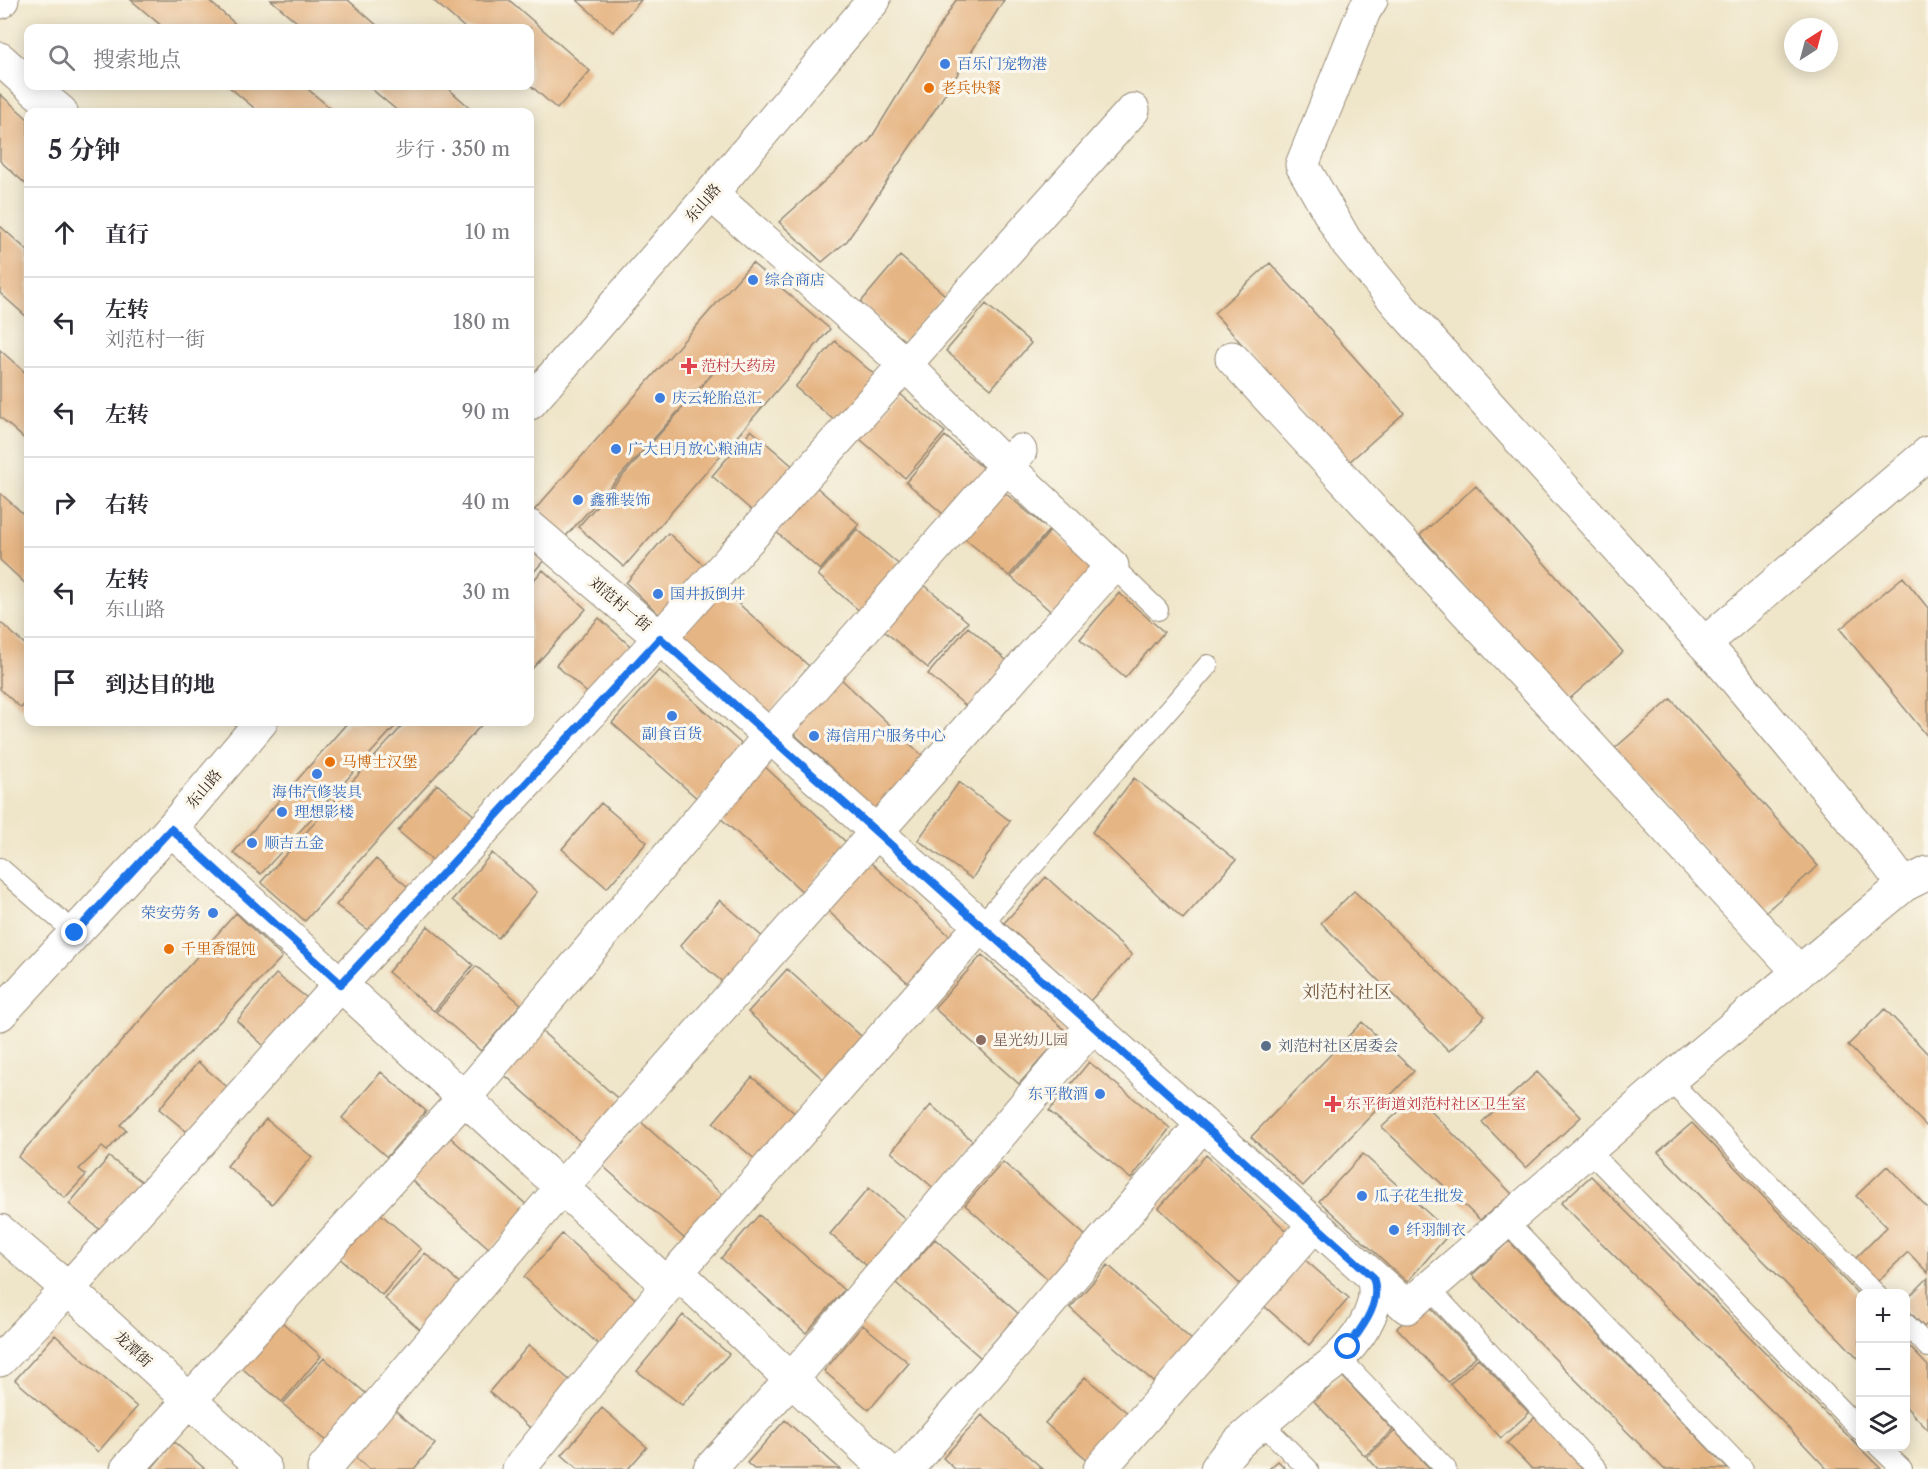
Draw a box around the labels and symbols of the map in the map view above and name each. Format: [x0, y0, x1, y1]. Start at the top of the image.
north arrow [1784, 18, 1838, 72]
place label: 百乐门宠物港 [957, 54, 1047, 73]
marker: 百乐门宠物港 [938, 57, 952, 71]
place label: 老兵快餐 [941, 78, 1001, 97]
marker: 老兵快餐 [922, 81, 936, 95]
street label: 东山路 [681, 179, 725, 226]
place label: 综合商店 [765, 270, 825, 289]
marker: 综合商店 [746, 273, 760, 287]
place label: 范村大药房 [701, 356, 776, 375]
marker: 范村大药房 [682, 359, 696, 373]
place label: 庆云轮胎总汇 [672, 388, 762, 407]
marker: 庆云轮胎总汇 [653, 391, 667, 405]
place label: 广大日月放心粮油店 [628, 439, 763, 458]
marker: 广大日月放心粮油店 [609, 442, 623, 456]
place label: 鑫雅装饰 [590, 490, 650, 509]
marker: 鑫雅装饰 [571, 493, 585, 507]
street label: 刘范村一街 [585, 572, 655, 635]
place label: 国井扳倒井 [670, 584, 745, 603]
marker: 国井扳倒井 [651, 587, 665, 601]
marker: 副食百货 [665, 709, 679, 723]
place label: 副食百货 [642, 724, 702, 743]
place label: 海信用户服务中心 [826, 726, 946, 745]
marker: 海信用户服务中心 [807, 729, 821, 743]
place label: 马博士汉堡 [342, 752, 417, 771]
marker: 马博士汉堡 [323, 755, 337, 769]
street label: 东山路 [182, 765, 225, 812]
marker: 海伟汽修装具 [310, 767, 324, 781]
place label: 海伟汽修装具 [272, 782, 362, 801]
place label: 理想影楼 [294, 802, 354, 821]
marker: 理想影楼 [275, 805, 289, 819]
place label: 顺吉五金 [264, 833, 324, 852]
marker: 顺吉五金 [245, 836, 259, 850]
place label: 荣安劳务 [141, 903, 201, 922]
marker: 荣安劳务 [206, 906, 220, 920]
route end [61, 919, 87, 945]
place label: 千里香馄饨 [181, 939, 256, 958]
marker: 千里香馄饨 [162, 942, 176, 956]
district label: 刘范村社区 [1302, 981, 1392, 1003]
place label: 星光幼儿园 [993, 1030, 1068, 1049]
marker: 星光幼儿园 [974, 1033, 988, 1047]
place label: 刘范村社区居委会 [1278, 1036, 1398, 1055]
marker: 刘范村社区居委会 [1259, 1039, 1273, 1053]
place label: 东平散酒 [1028, 1084, 1088, 1103]
marker: 东平散酒 [1093, 1087, 1107, 1101]
place label: 东平街道刘范村社区卫生室 [1346, 1094, 1526, 1113]
marker: 东平街道刘范村社区卫生室 [1324, 1095, 1342, 1113]
place label: 瓜子花生批发 [1374, 1186, 1464, 1205]
marker: 瓜子花生批发 [1355, 1189, 1369, 1203]
place label: 纤羽制衣 [1406, 1220, 1466, 1239]
marker: 纤羽制衣 [1387, 1223, 1401, 1237]
street label: 龙潭街 [110, 1326, 156, 1371]
route start [1334, 1333, 1360, 1359]

